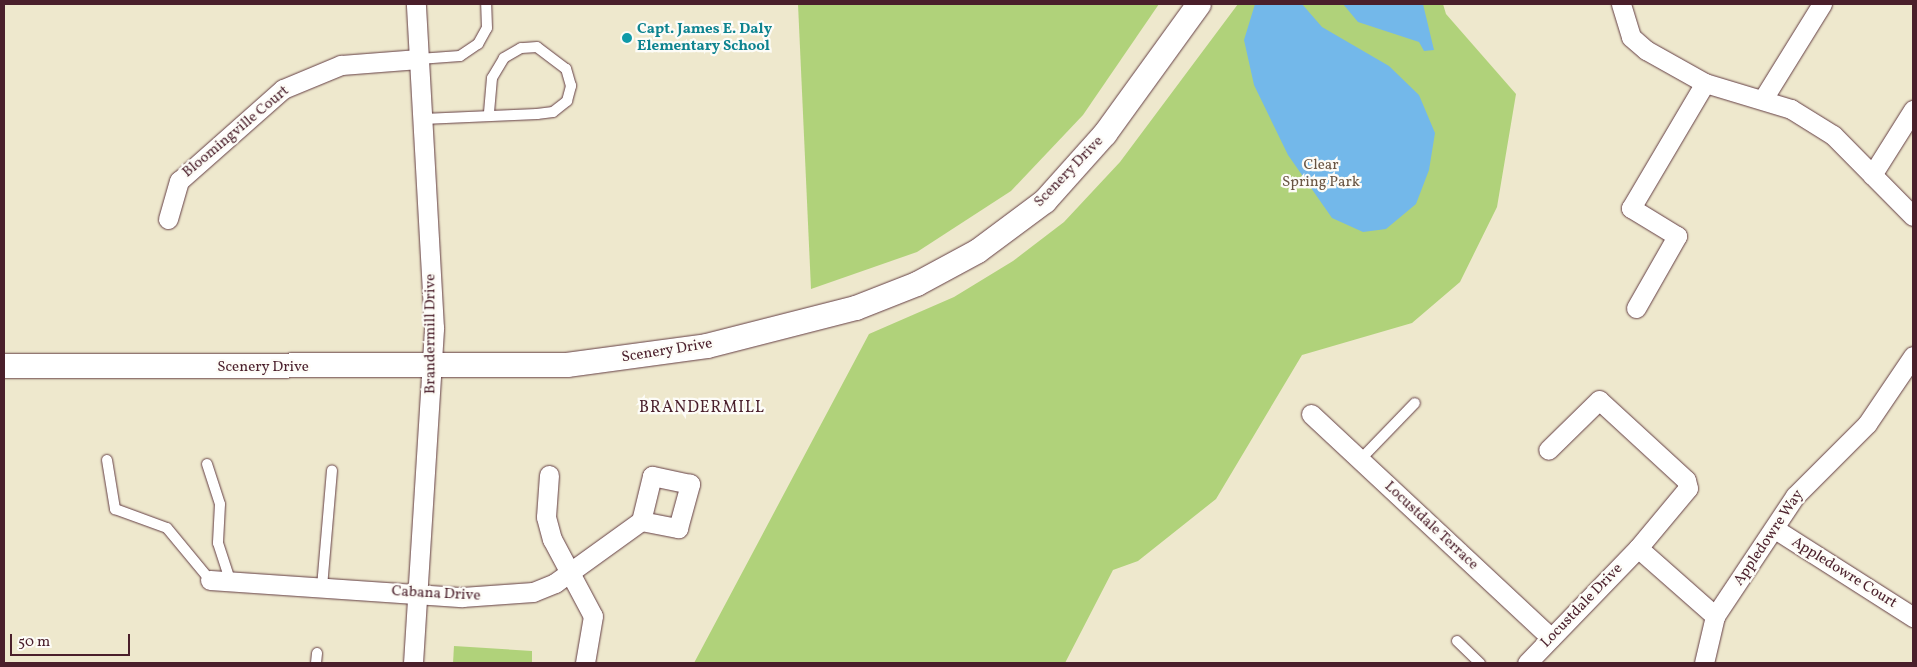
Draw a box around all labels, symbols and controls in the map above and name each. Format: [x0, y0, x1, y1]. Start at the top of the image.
place label: Capt. James E. Daly Elementary School [637, 20, 772, 55]
marker: Capt. James E. Daly Elementary School [621, 32, 633, 44]
street label: Bloomingville Court [179, 82, 293, 182]
street label: Scenery Drive [1031, 133, 1107, 211]
park label: Clear Spring Park [1282, 156, 1360, 191]
street label: Brandermill Drive [422, 274, 440, 394]
street label: Scenery Drive [620, 335, 714, 367]
street label: Scenery Drive [217, 359, 309, 377]
district label: BRANDERMILL [638, 398, 766, 418]
street label: Locustdale Terrace [1380, 478, 1482, 574]
street label: Appledowre Way [1730, 487, 1808, 589]
street label: Appledowre Court [1788, 533, 1900, 613]
street label: Locustdale Drive [1537, 560, 1627, 652]
street label: Cabana Drive [391, 583, 481, 605]
scale bar [12, 624, 132, 656]
text: 50 m [18, 632, 50, 653]

